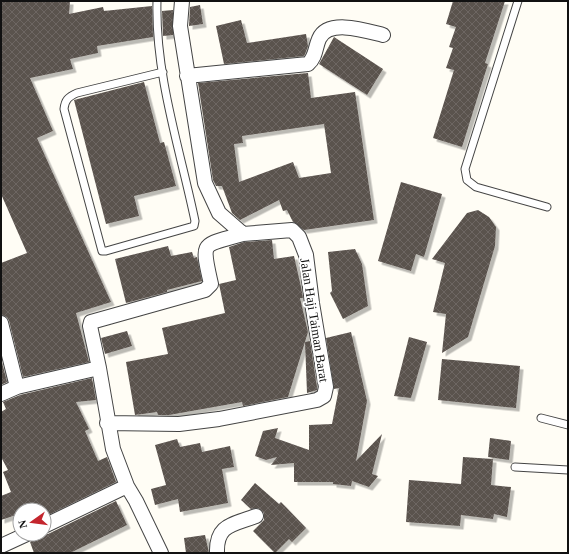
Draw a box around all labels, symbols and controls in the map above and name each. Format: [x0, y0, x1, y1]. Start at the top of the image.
street label: Jalan Haji Taiman Barat [297, 257, 332, 384]
north arrow [12, 502, 52, 542]
text: N [16, 519, 29, 530]

